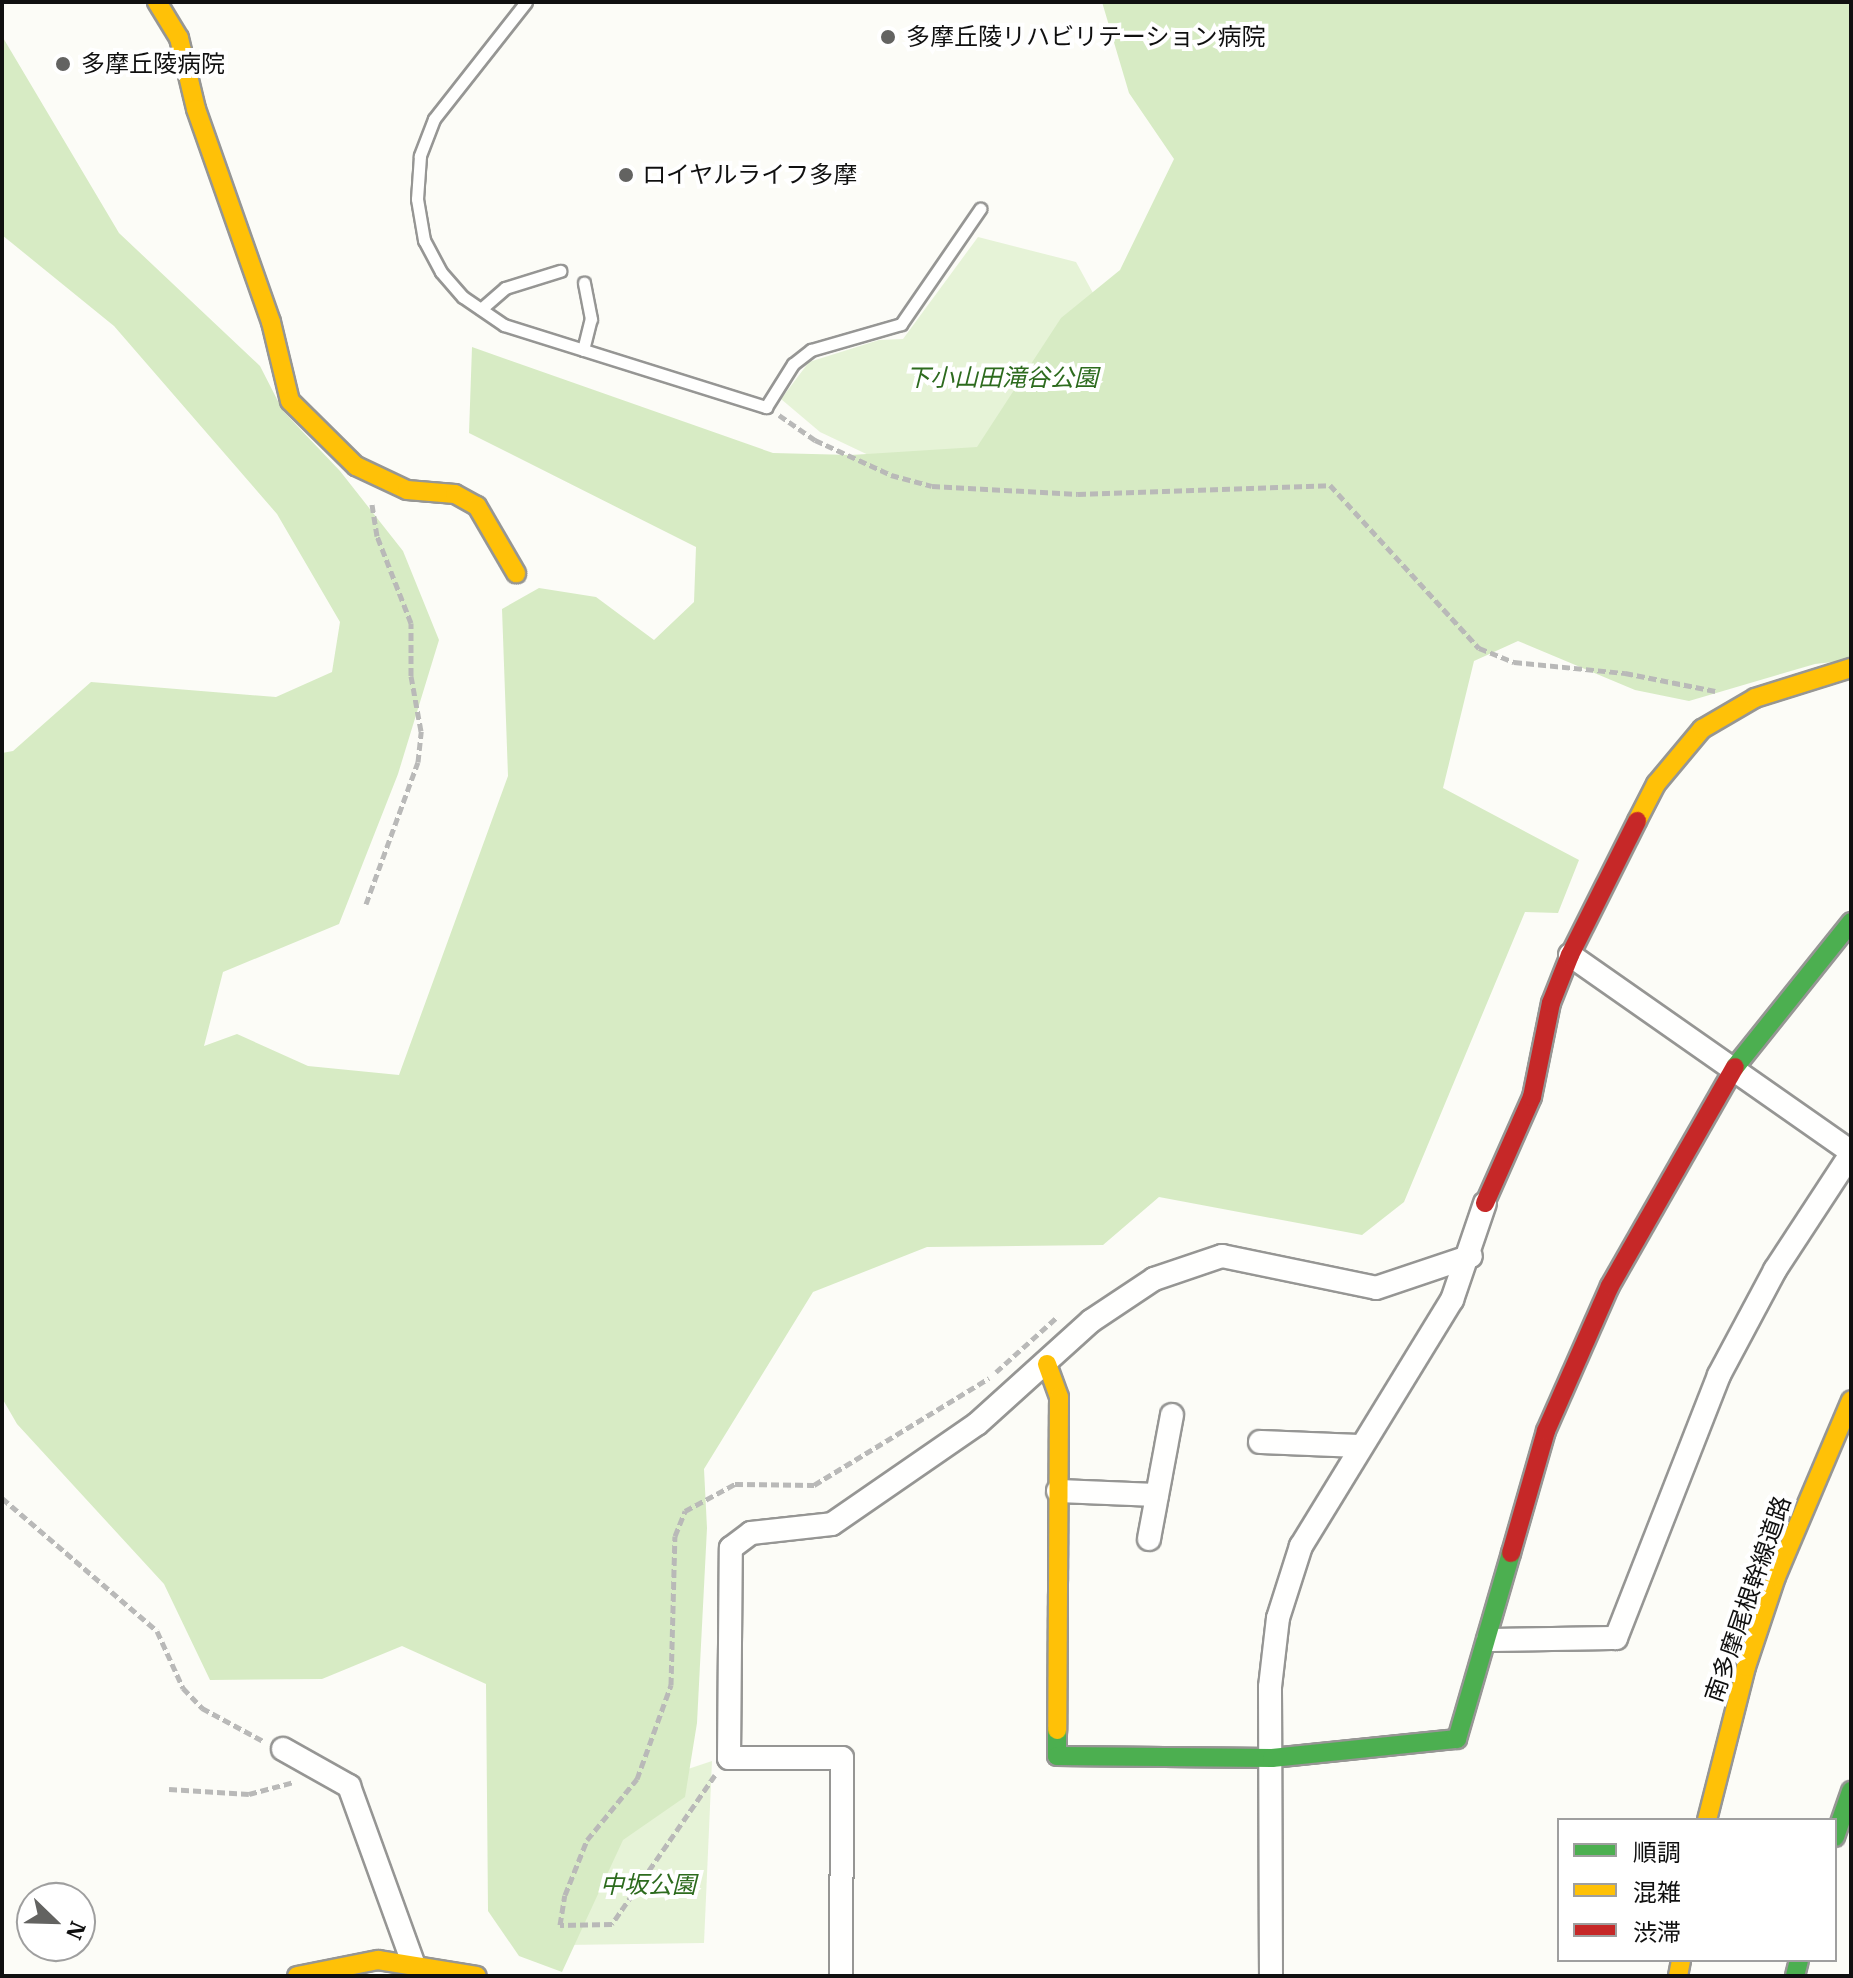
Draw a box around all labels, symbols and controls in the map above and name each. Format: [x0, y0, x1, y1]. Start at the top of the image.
place label: 多摩丘陵リハビリテーション病院 [906, 23, 1266, 51]
marker: 多摩丘陵リハビリテーション病院 [877, 26, 899, 48]
place label: 多摩丘陵病院 [81, 50, 225, 78]
marker: 多摩丘陵病院 [52, 53, 74, 75]
place label: ロイヤルライフ多摩 [642, 161, 858, 189]
marker: ロイヤルライフ多摩 [617, 166, 635, 184]
park label: 下小山田滝谷公園 [906, 364, 1098, 392]
street label: 南多摩尾根幹線道路 [1699, 1492, 1797, 1706]
legend [1557, 1818, 1837, 1962]
text: 順調 [1633, 1836, 1681, 1868]
park label: 中坂公園 [600, 1871, 696, 1899]
text: 混雑 [1633, 1876, 1681, 1908]
north arrow [16, 1882, 96, 1962]
text: 渋滞 [1633, 1916, 1681, 1948]
text: N [60, 1917, 93, 1944]

